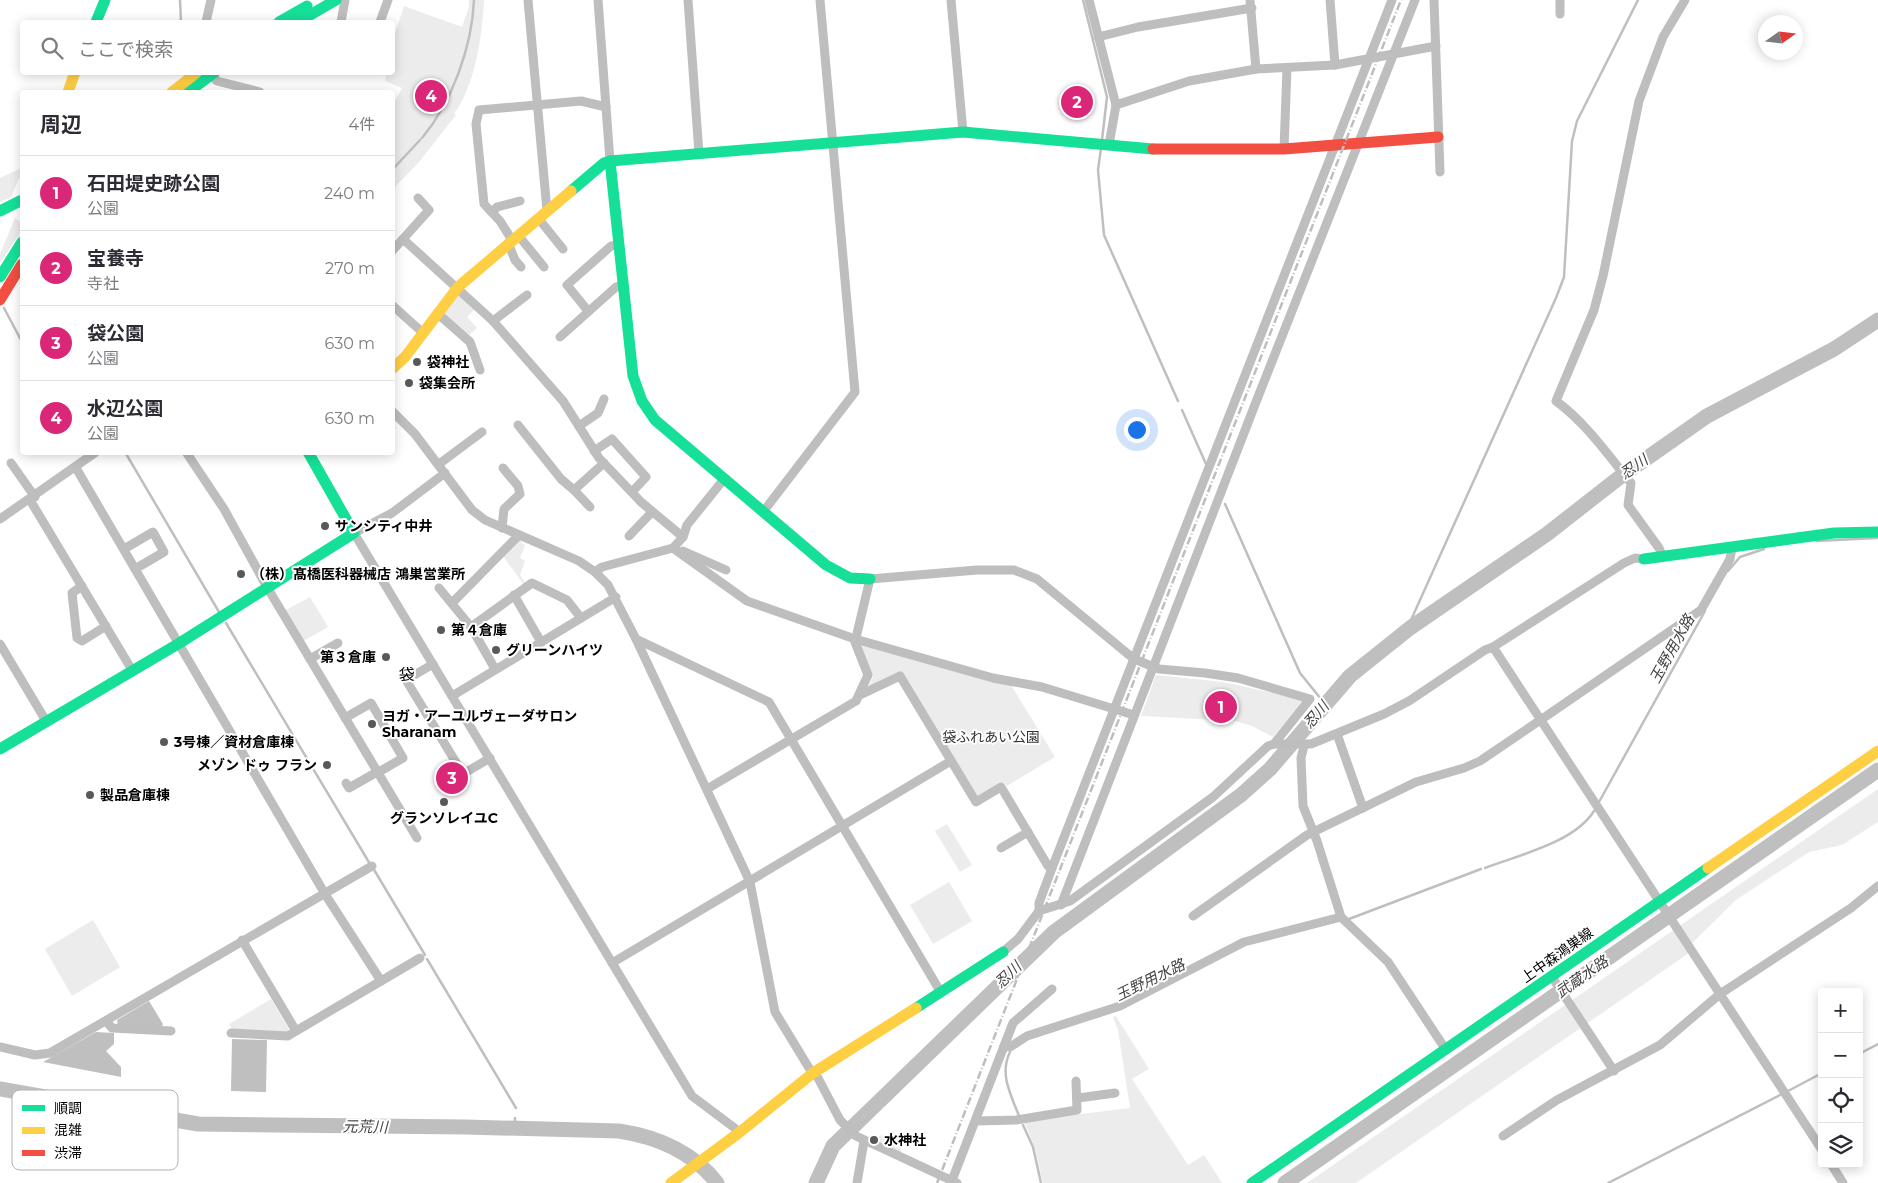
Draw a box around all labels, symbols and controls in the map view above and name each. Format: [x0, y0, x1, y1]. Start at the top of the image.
north arrow [1758, 15, 1803, 60]
search box [20, 20, 395, 75]
icon: search [38, 34, 66, 62]
text: ここで検索 [78, 38, 173, 61]
pin: 4 [415, 77, 447, 115]
pin: 2 [1061, 83, 1093, 121]
text: 周辺 [40, 112, 82, 137]
text: 4件 [348, 115, 375, 134]
text: 石田堤史跡公園 [87, 172, 220, 195]
text: 1 [53, 184, 59, 203]
text: 240 m [324, 184, 375, 203]
text: 公園 [87, 199, 119, 218]
text: 宝養寺 [87, 247, 144, 270]
text: 2 [51, 259, 61, 278]
text: 270 m [325, 259, 375, 278]
text: 寺社 [87, 274, 119, 293]
text: 袋公園 [87, 322, 144, 345]
text: 3 [51, 334, 61, 353]
text: 630 m [324, 334, 375, 353]
text: 公園 [87, 349, 119, 368]
place label: 袋神社 [427, 353, 469, 371]
marker: 袋神社 [411, 356, 423, 368]
place label: 袋集会所 [419, 374, 475, 392]
marker: 袋集会所 [403, 377, 415, 389]
text: 水辺公園 [87, 397, 163, 420]
text: 4 [50, 409, 62, 428]
text: 630 m [324, 409, 375, 428]
your location [1124, 417, 1150, 443]
text: 公園 [87, 424, 119, 443]
water label: 忍川 [1616, 449, 1653, 483]
place label: サンシティ中井 [335, 517, 432, 535]
marker: サンシティ中井 [319, 520, 331, 532]
place label: （株）髙橋医科器械店 鴻巣営業所 [251, 565, 465, 583]
marker: （株）髙橋医科器械店 鴻巣営業所 [235, 568, 247, 580]
water label: 玉野用水路 [1645, 610, 1699, 686]
place label: 第４倉庫 [451, 621, 507, 639]
marker: 第４倉庫 [435, 624, 447, 636]
place label: グリーンハイツ [506, 641, 603, 659]
marker: グリーンハイツ [490, 644, 502, 656]
place label: 第３倉庫 [320, 648, 376, 666]
marker: 第３倉庫 [380, 651, 392, 663]
district label: 袋 [399, 665, 415, 684]
pin: 1 [1205, 688, 1237, 726]
water label: 忍川 [1299, 696, 1334, 732]
place label: ヨガ・アーユルヴェーダサロン Sharanam [382, 707, 577, 741]
marker: ヨガ・アーユルヴェーダサロン Sharanam [366, 718, 378, 730]
park label: 袋ふれあい公園 [942, 728, 1040, 746]
place label: 3号棟／資材倉庫棟 [173, 733, 294, 751]
marker: 3号棟／資材倉庫棟 [158, 736, 170, 748]
place label: メゾン ドゥ フラン [197, 756, 317, 774]
marker: メゾン ドゥ フラン [321, 759, 333, 771]
pin: 3 [436, 759, 468, 797]
place label: 製品倉庫棟 [100, 786, 170, 804]
marker: 製品倉庫棟 [84, 789, 96, 801]
marker: グランソレイユC [438, 796, 450, 808]
place label: グランソレイユC [390, 809, 498, 827]
street label: 上中森鴻巣線 [1517, 924, 1597, 986]
water label: 武蔵水路 [1552, 950, 1613, 1002]
water label: 玉野用水路 [1112, 954, 1189, 1005]
water label: 忍川 [990, 956, 1026, 992]
map controls [1818, 988, 1863, 1168]
button: + [1818, 988, 1863, 1033]
button: − [1818, 1033, 1863, 1078]
button: locate [1818, 1078, 1863, 1123]
legend [12, 1090, 178, 1170]
text: 順調 [54, 1099, 82, 1117]
water label: 元荒川 [342, 1117, 390, 1136]
text: 混雑 [54, 1121, 82, 1139]
button: layers [1818, 1123, 1863, 1168]
place label: 水神社 [884, 1131, 926, 1149]
marker: 水神社 [868, 1134, 880, 1146]
text: 渋滞 [54, 1144, 82, 1162]

